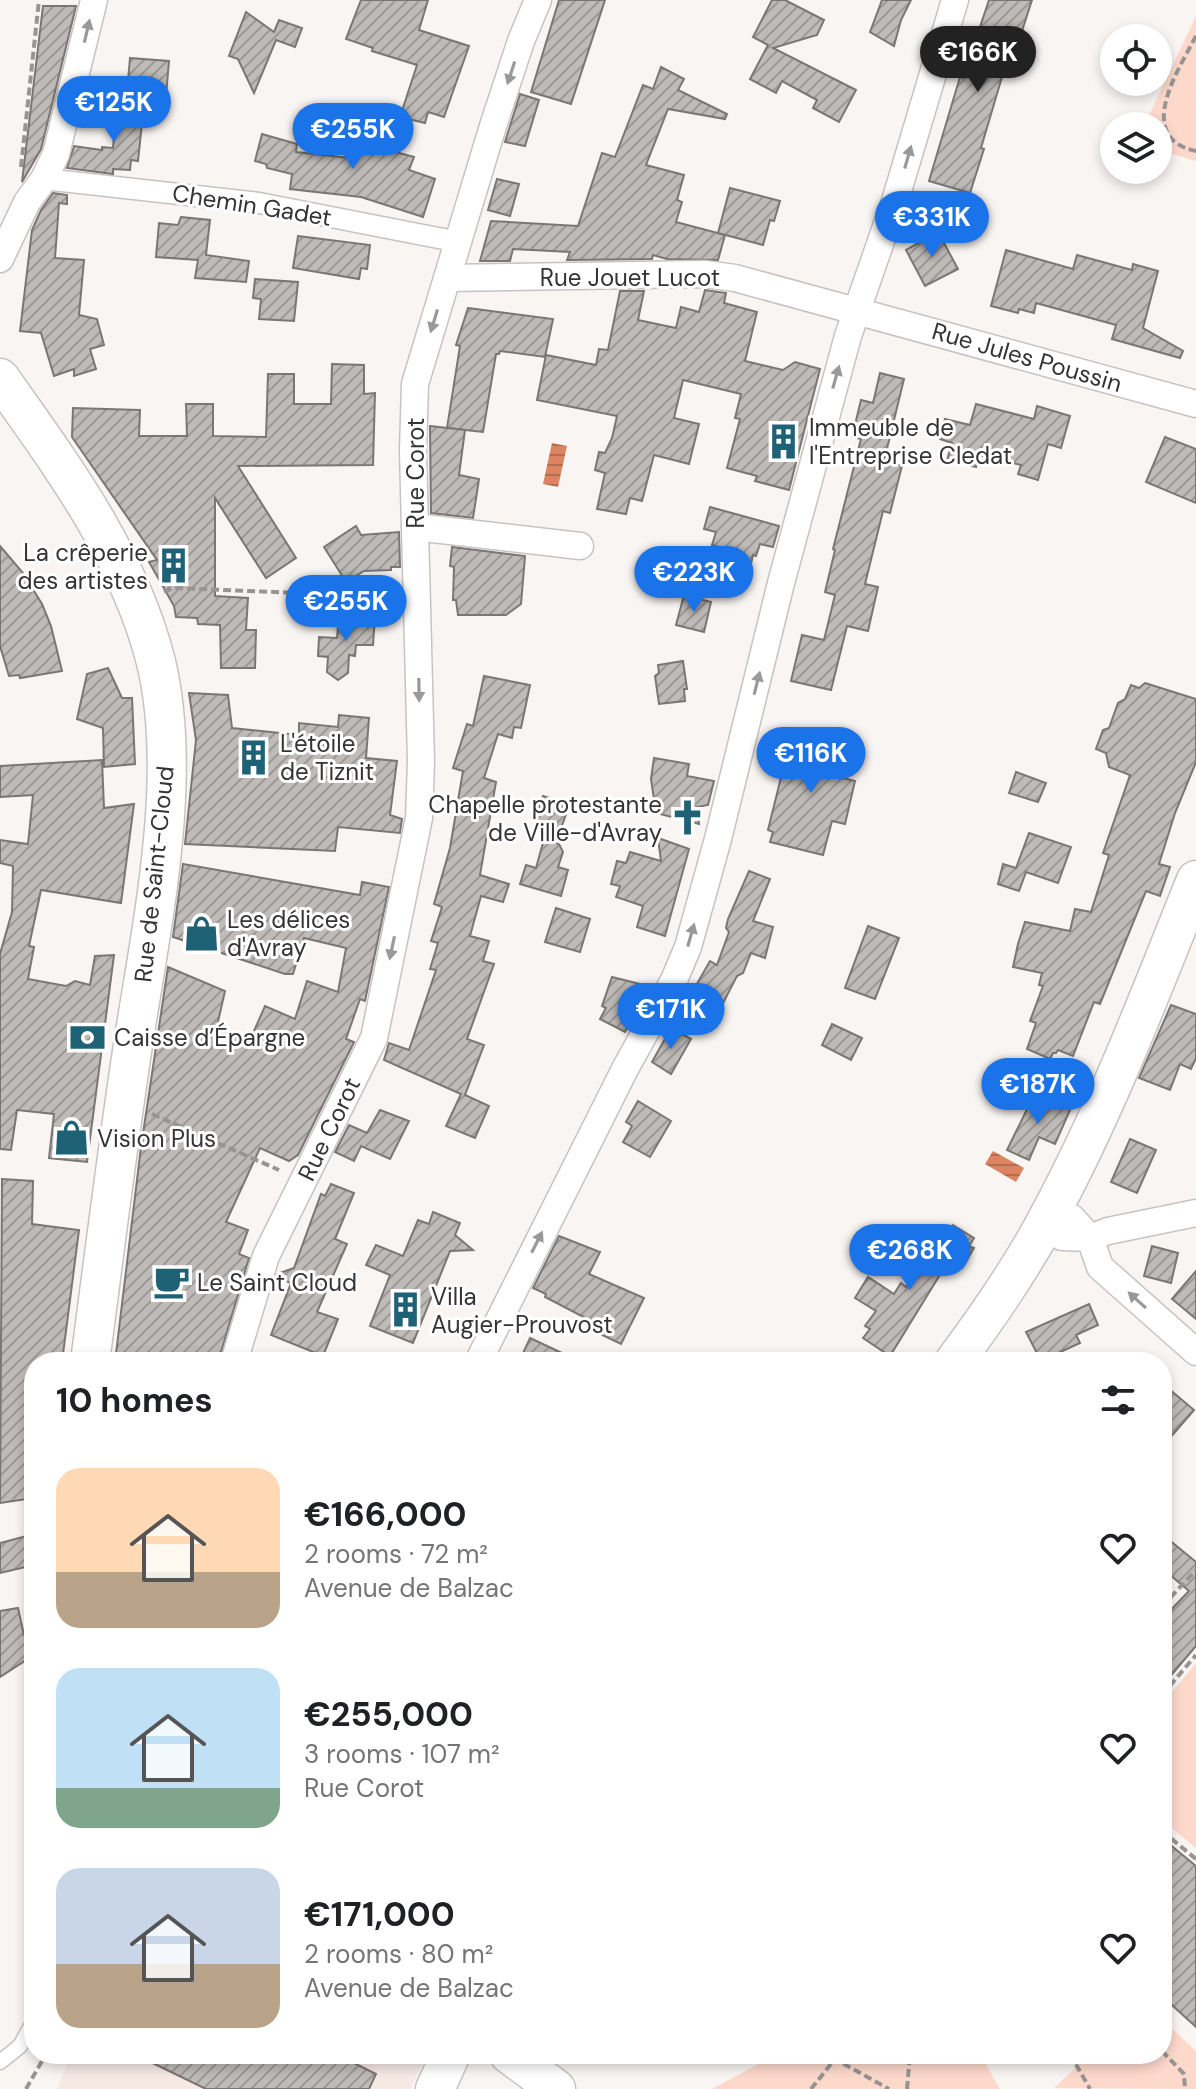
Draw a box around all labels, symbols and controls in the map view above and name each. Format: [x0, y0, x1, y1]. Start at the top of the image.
one-way arrow [81, 18, 94, 43]
map controls [1100, 24, 1172, 184]
button: locate [1100, 24, 1172, 96]
pin: €166K [922, 26, 1034, 94]
text: €166K [938, 35, 1018, 69]
one-way arrow [504, 61, 516, 85]
pin: €125K [58, 76, 170, 144]
text: €125K [75, 85, 153, 119]
pin: €255K [297, 103, 409, 171]
text: €255K [311, 112, 395, 146]
button: layers [1100, 112, 1172, 184]
one-way arrow [902, 145, 915, 169]
street label: Chemin Gadet [170, 177, 334, 233]
pin: €331K [876, 191, 988, 259]
text: €331K [893, 200, 971, 234]
street label: Rue Jouet Lucot [540, 262, 720, 293]
one-way arrow [427, 310, 440, 334]
street label: Rue Jules Poussin [928, 315, 1126, 399]
one-way arrow [831, 365, 843, 390]
place label: Immeuble de l'Entreprise Cledat [809, 412, 1012, 471]
street label: Rue Corot [400, 417, 431, 529]
building icon: Immeuble de l'Entreprise Cledat [764, 422, 802, 460]
place label: La crêperie des artistes [18, 537, 148, 596]
pin: €223K [638, 546, 750, 614]
building icon: La crêperie des artistes [155, 547, 193, 585]
text: €223K [652, 555, 736, 589]
pin: €255K [290, 575, 402, 643]
text: €255K [304, 584, 388, 618]
one-way arrow [751, 671, 763, 696]
one-way arrow [413, 678, 426, 703]
pin: €116K [755, 727, 867, 795]
place label: L'étoile de Tiznit [280, 728, 374, 787]
text: €116K [775, 736, 847, 770]
building icon: L'étoile de Tiznit [235, 738, 273, 776]
street label: Rue de Saint-Cloud [127, 764, 181, 984]
place label: Chapelle protestante de Ville-d'Avray [428, 789, 662, 848]
church icon: Chapelle protestante de Ville-d'Avray [669, 799, 707, 837]
place label: Les délices d'Avray [227, 904, 350, 963]
shop icon: Les délices d'Avray [182, 914, 220, 952]
one-way arrow [685, 922, 698, 946]
one-way arrow [385, 935, 398, 960]
pin: €171K [615, 983, 727, 1051]
text: €171K [636, 992, 706, 1026]
bank icon: Caisse d’Épargne [69, 1018, 107, 1056]
place label: Caisse d’Épargne [114, 1022, 305, 1053]
pin: €187K [982, 1058, 1094, 1126]
text: €187K [999, 1067, 1077, 1101]
street label: Rue Corot [291, 1072, 367, 1186]
shop icon: Vision Plus [52, 1119, 90, 1157]
place label: Vision Plus [97, 1123, 216, 1154]
pin: €268K [854, 1224, 966, 1292]
one-way arrow [530, 1230, 543, 1253]
text: €268K [867, 1233, 953, 1267]
cafe icon: Le Saint Cloud [152, 1263, 190, 1301]
place label: Le Saint Cloud [197, 1267, 357, 1298]
place label: Villa Augier-Prouvost [431, 1281, 613, 1340]
building icon: Villa Augier-Prouvost [386, 1291, 424, 1329]
one-way arrow [1128, 1292, 1148, 1309]
text: 10 homes [56, 1378, 213, 1423]
icon: filters [1096, 1378, 1140, 1422]
text: €166,000 [304, 1492, 467, 1537]
icon: home [120, 1500, 216, 1596]
icon: heart [1096, 1526, 1140, 1570]
text: 2 rooms · 72 m² [304, 1537, 488, 1571]
text: Avenue de Balzac [304, 1571, 514, 1605]
text: €255,000 [304, 1692, 473, 1737]
icon: home [120, 1700, 216, 1796]
icon: heart [1096, 1726, 1140, 1770]
text: 3 rooms · 107 m² [304, 1737, 500, 1771]
text: Rue Corot [304, 1771, 424, 1805]
text: €171,000 [304, 1892, 455, 1937]
icon: home [120, 1900, 216, 1996]
icon: heart [1096, 1926, 1140, 1970]
text: 2 rooms · 80 m² [304, 1937, 493, 1971]
text: Avenue de Balzac [304, 1971, 514, 2005]

